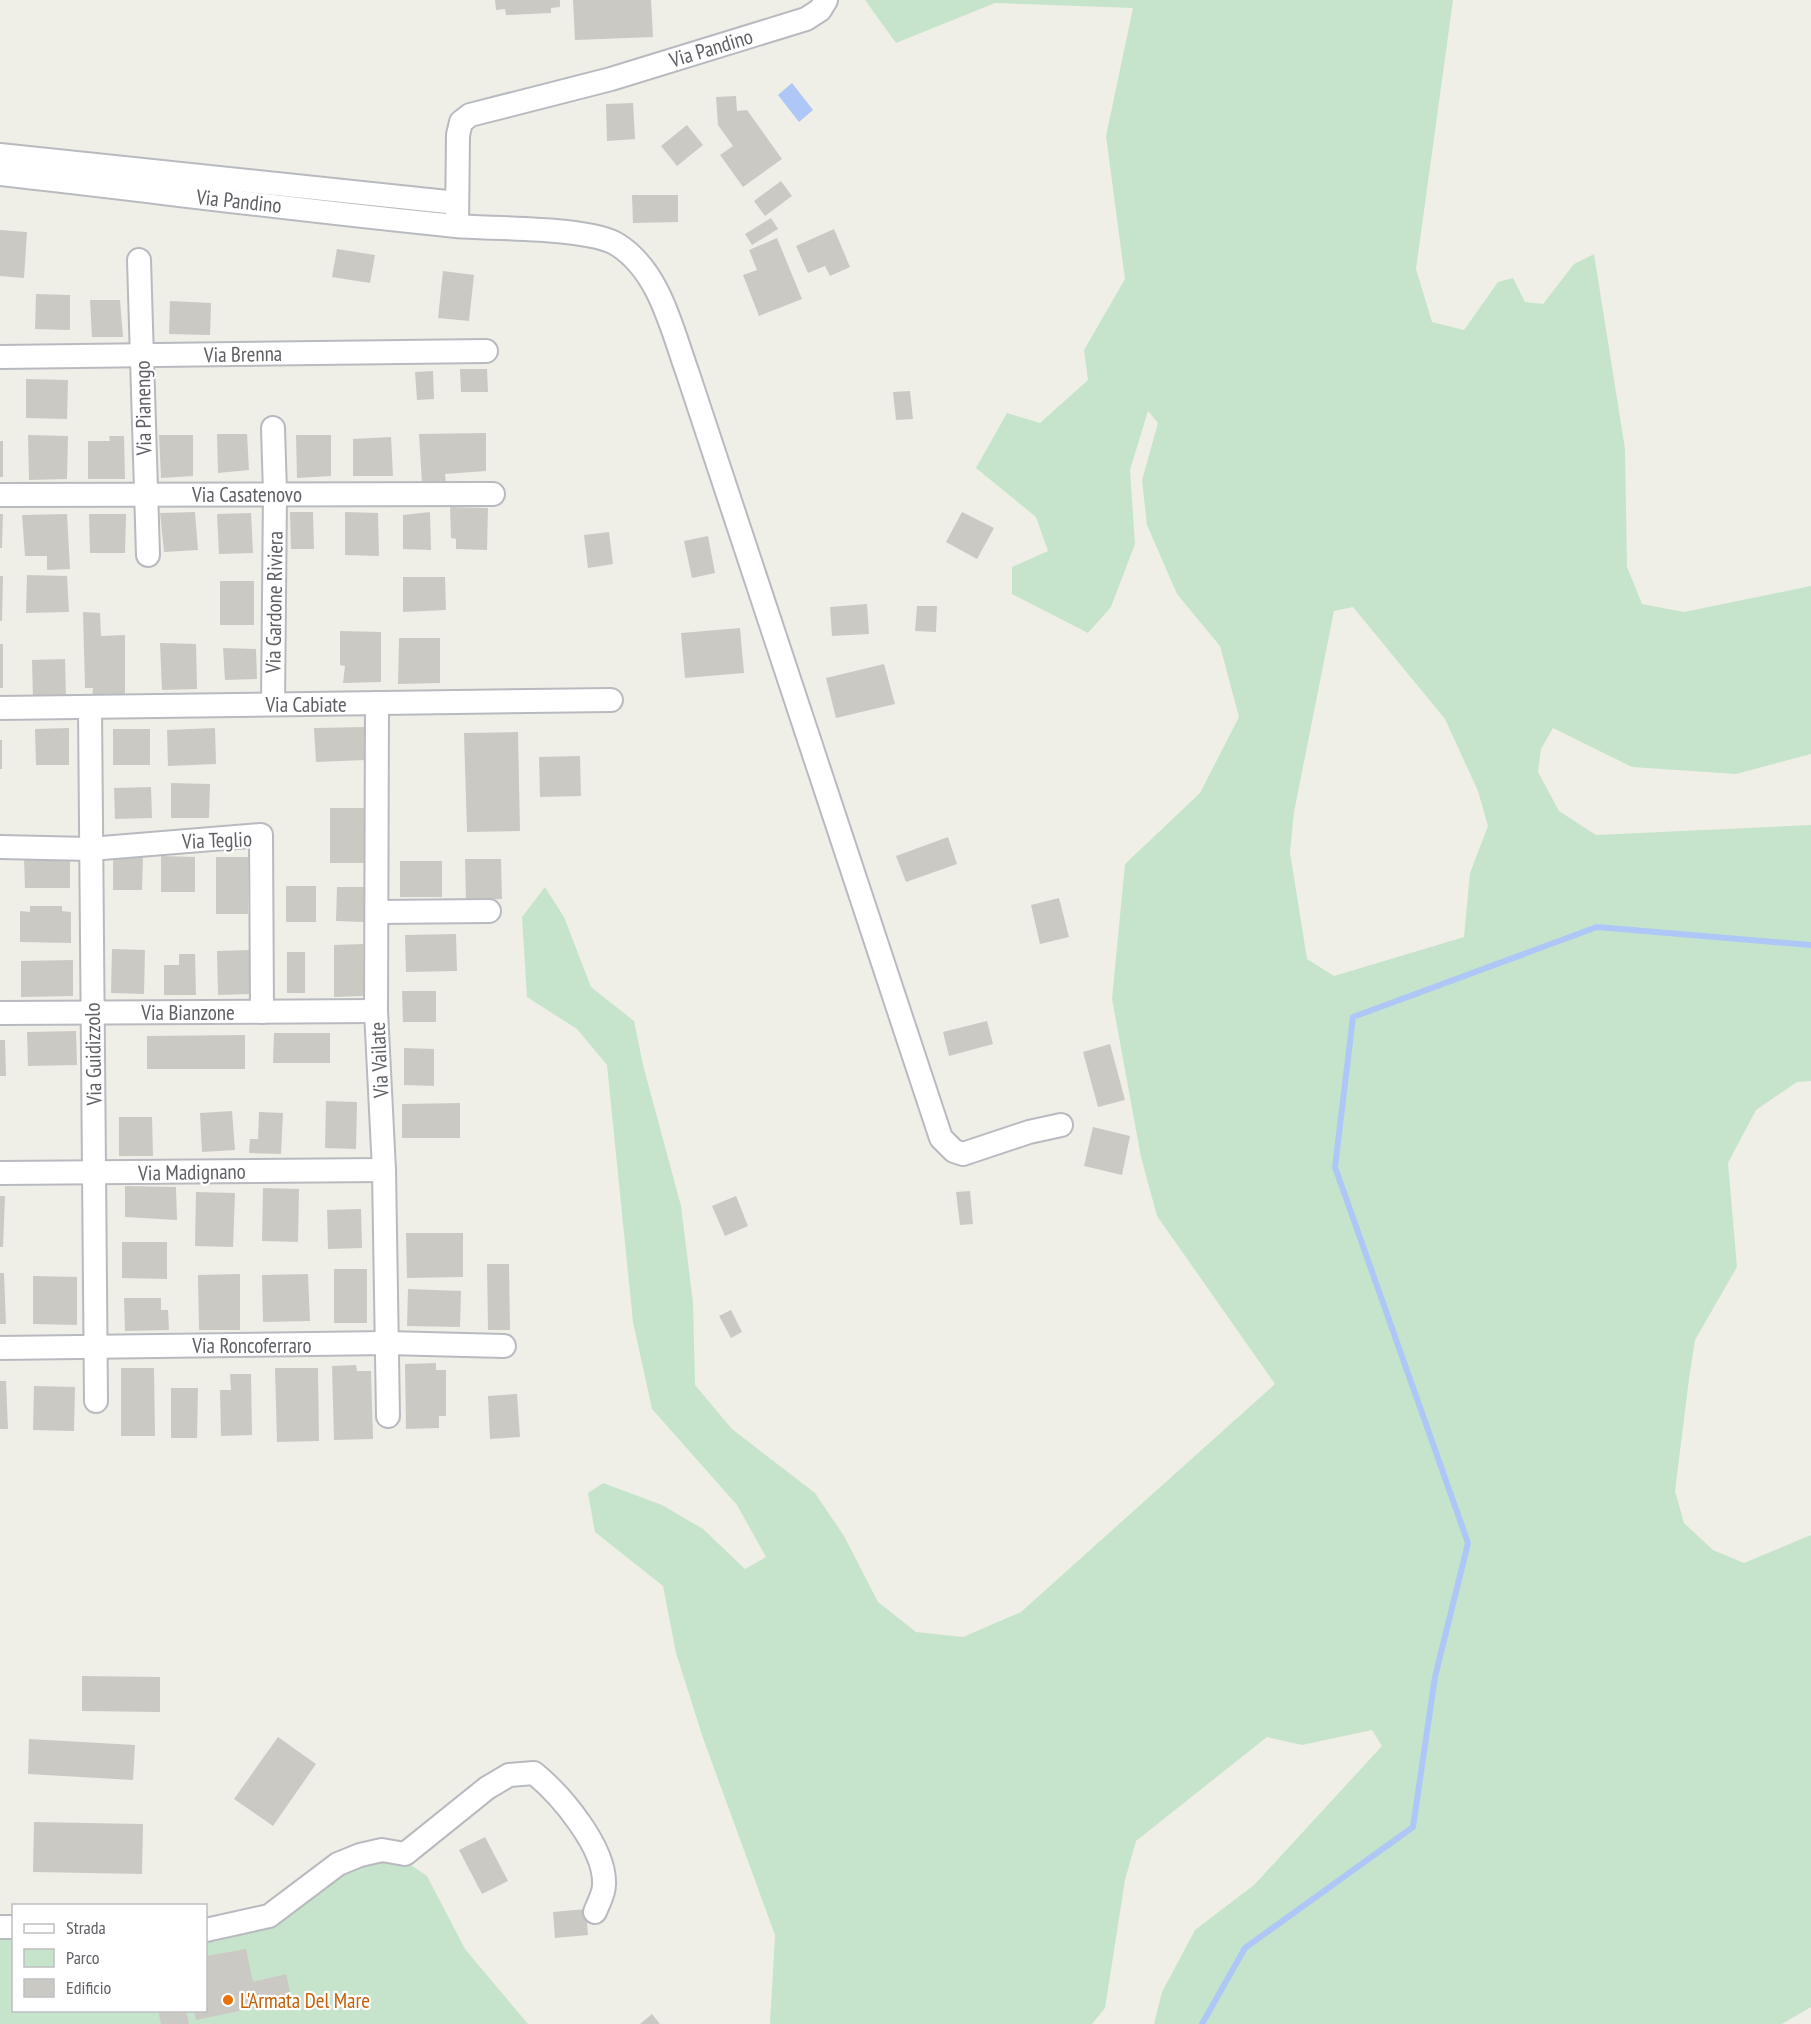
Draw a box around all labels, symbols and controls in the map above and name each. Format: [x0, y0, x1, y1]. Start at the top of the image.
street label: Via Pandino [665, 23, 756, 74]
street label: Via Pandino [194, 183, 283, 219]
street label: Via Brenna [203, 340, 282, 368]
street label: Via Pianengo [129, 360, 157, 457]
street label: Via Casatenovo [191, 481, 302, 508]
street label: Via Gardone Riviera [259, 531, 289, 674]
street label: Via Cabiate [264, 691, 347, 718]
street label: Via Teglio [181, 825, 252, 855]
street label: Via Bianzone [140, 999, 235, 1026]
street label: Via Guidizzolo [79, 1002, 107, 1107]
street label: Via Vailate [364, 1021, 395, 1100]
street label: Via Madignano [137, 1158, 246, 1186]
street label: Via Roncoferraro [191, 1332, 312, 1359]
legend [12, 1904, 207, 2012]
text: Strada [66, 1916, 106, 1939]
text: Parco [66, 1946, 100, 1969]
text: Edificio [66, 1976, 112, 1999]
place label: L'Armata Del Mare [240, 1987, 370, 2014]
marker: L'Armata Del Mare [221, 1993, 235, 2007]

